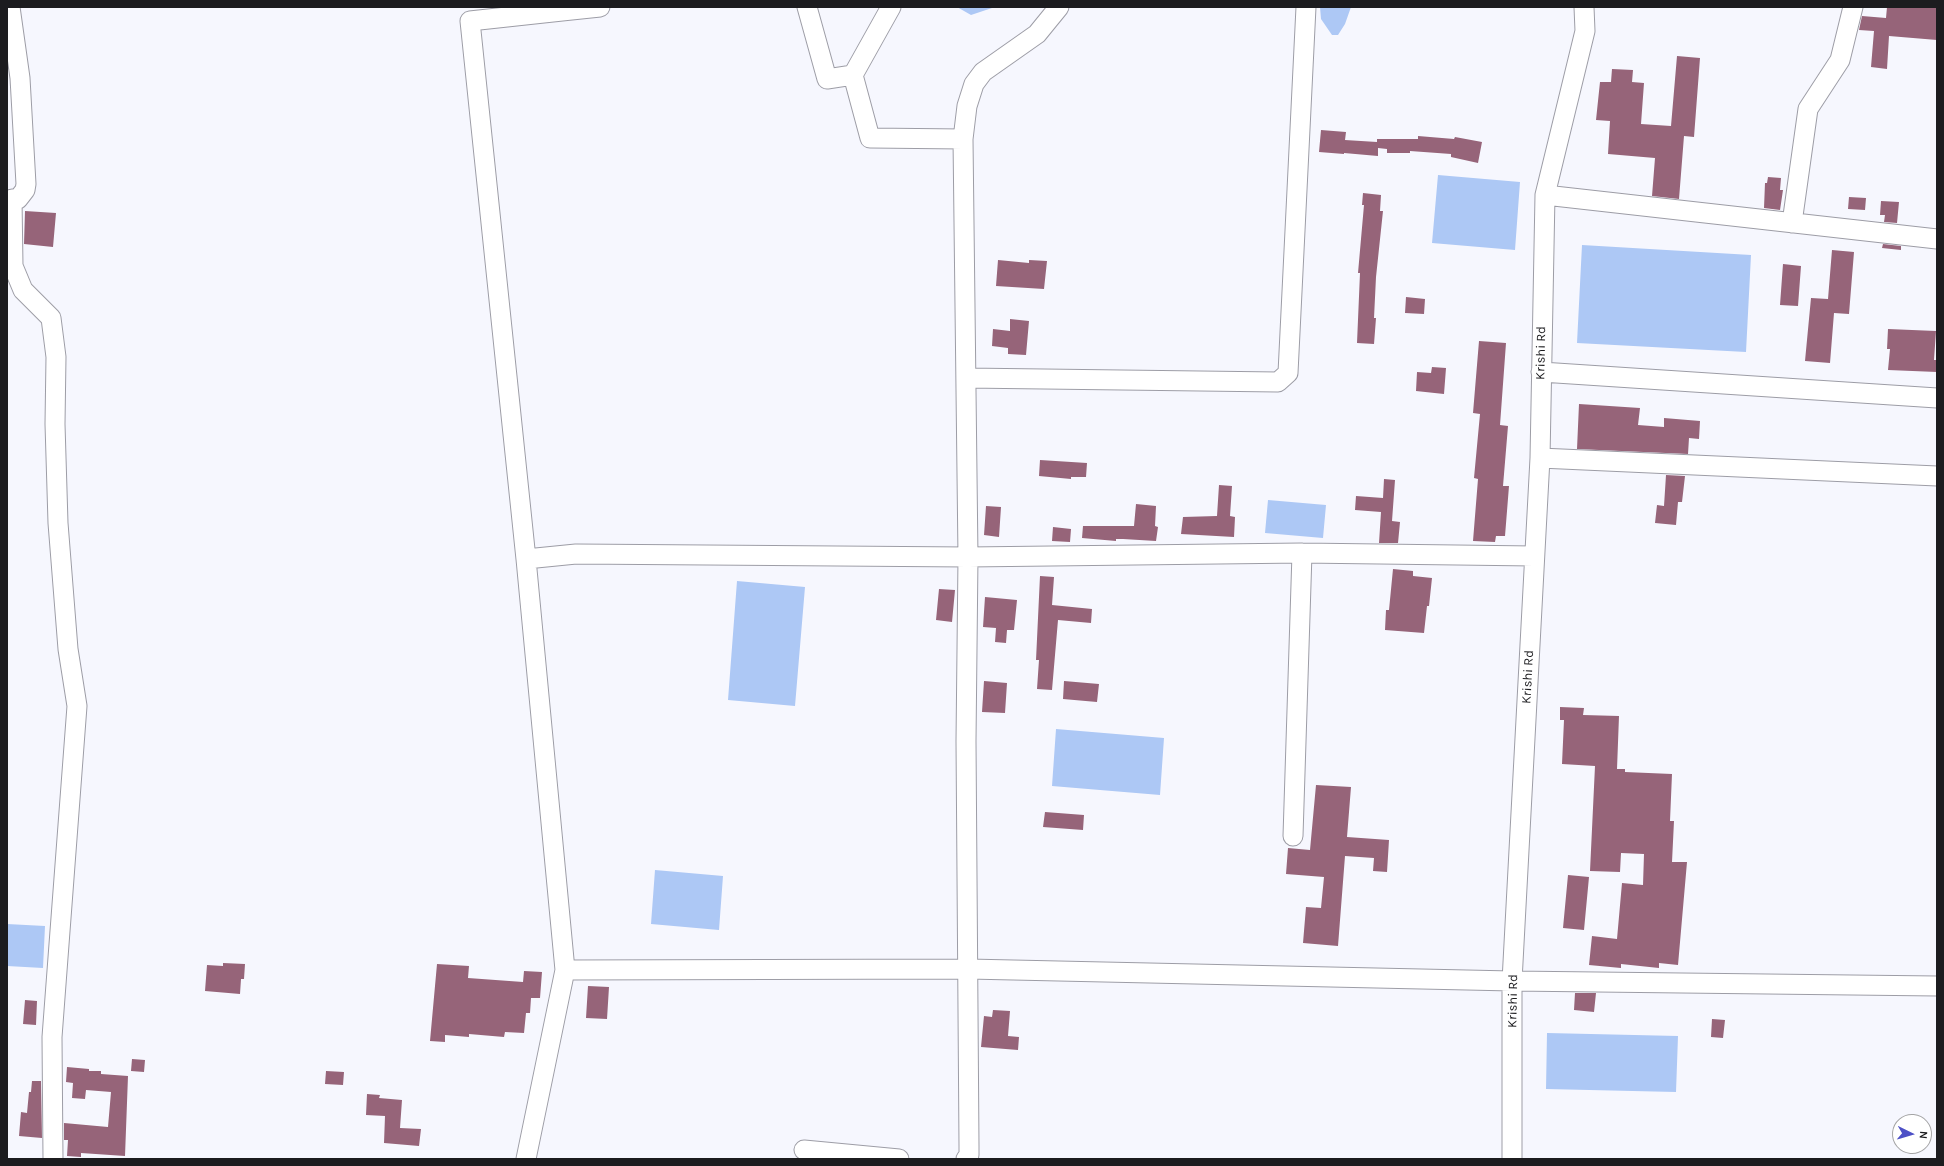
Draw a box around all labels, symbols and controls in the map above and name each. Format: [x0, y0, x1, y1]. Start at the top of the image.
street label: Krishi Rd [1533, 326, 1549, 380]
street label: Krishi Rd [1519, 650, 1537, 704]
street label: Krishi Rd [1505, 974, 1521, 1028]
north arrow [1892, 1114, 1932, 1154]
text: N [1917, 1130, 1930, 1139]

